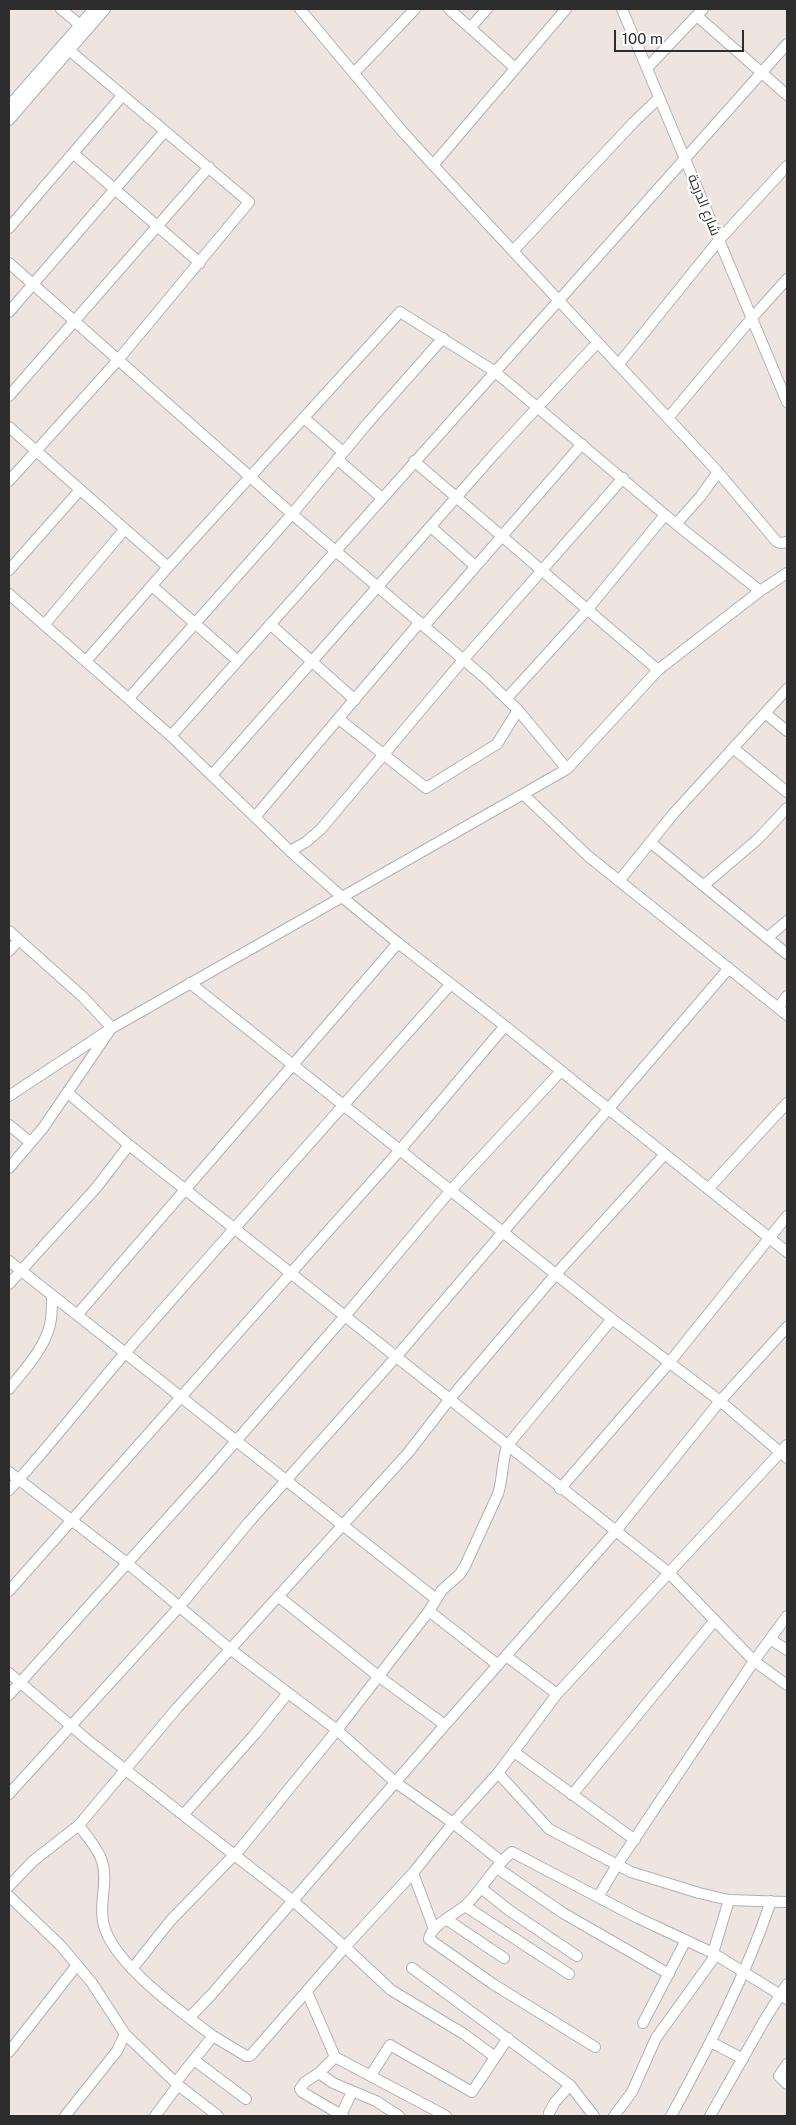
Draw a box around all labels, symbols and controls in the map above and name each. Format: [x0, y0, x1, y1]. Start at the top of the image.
scale bar [616, 20, 746, 52]
text: 100 m [622, 30, 663, 47]
street label: شارع الدرجة [684, 172, 724, 238]

